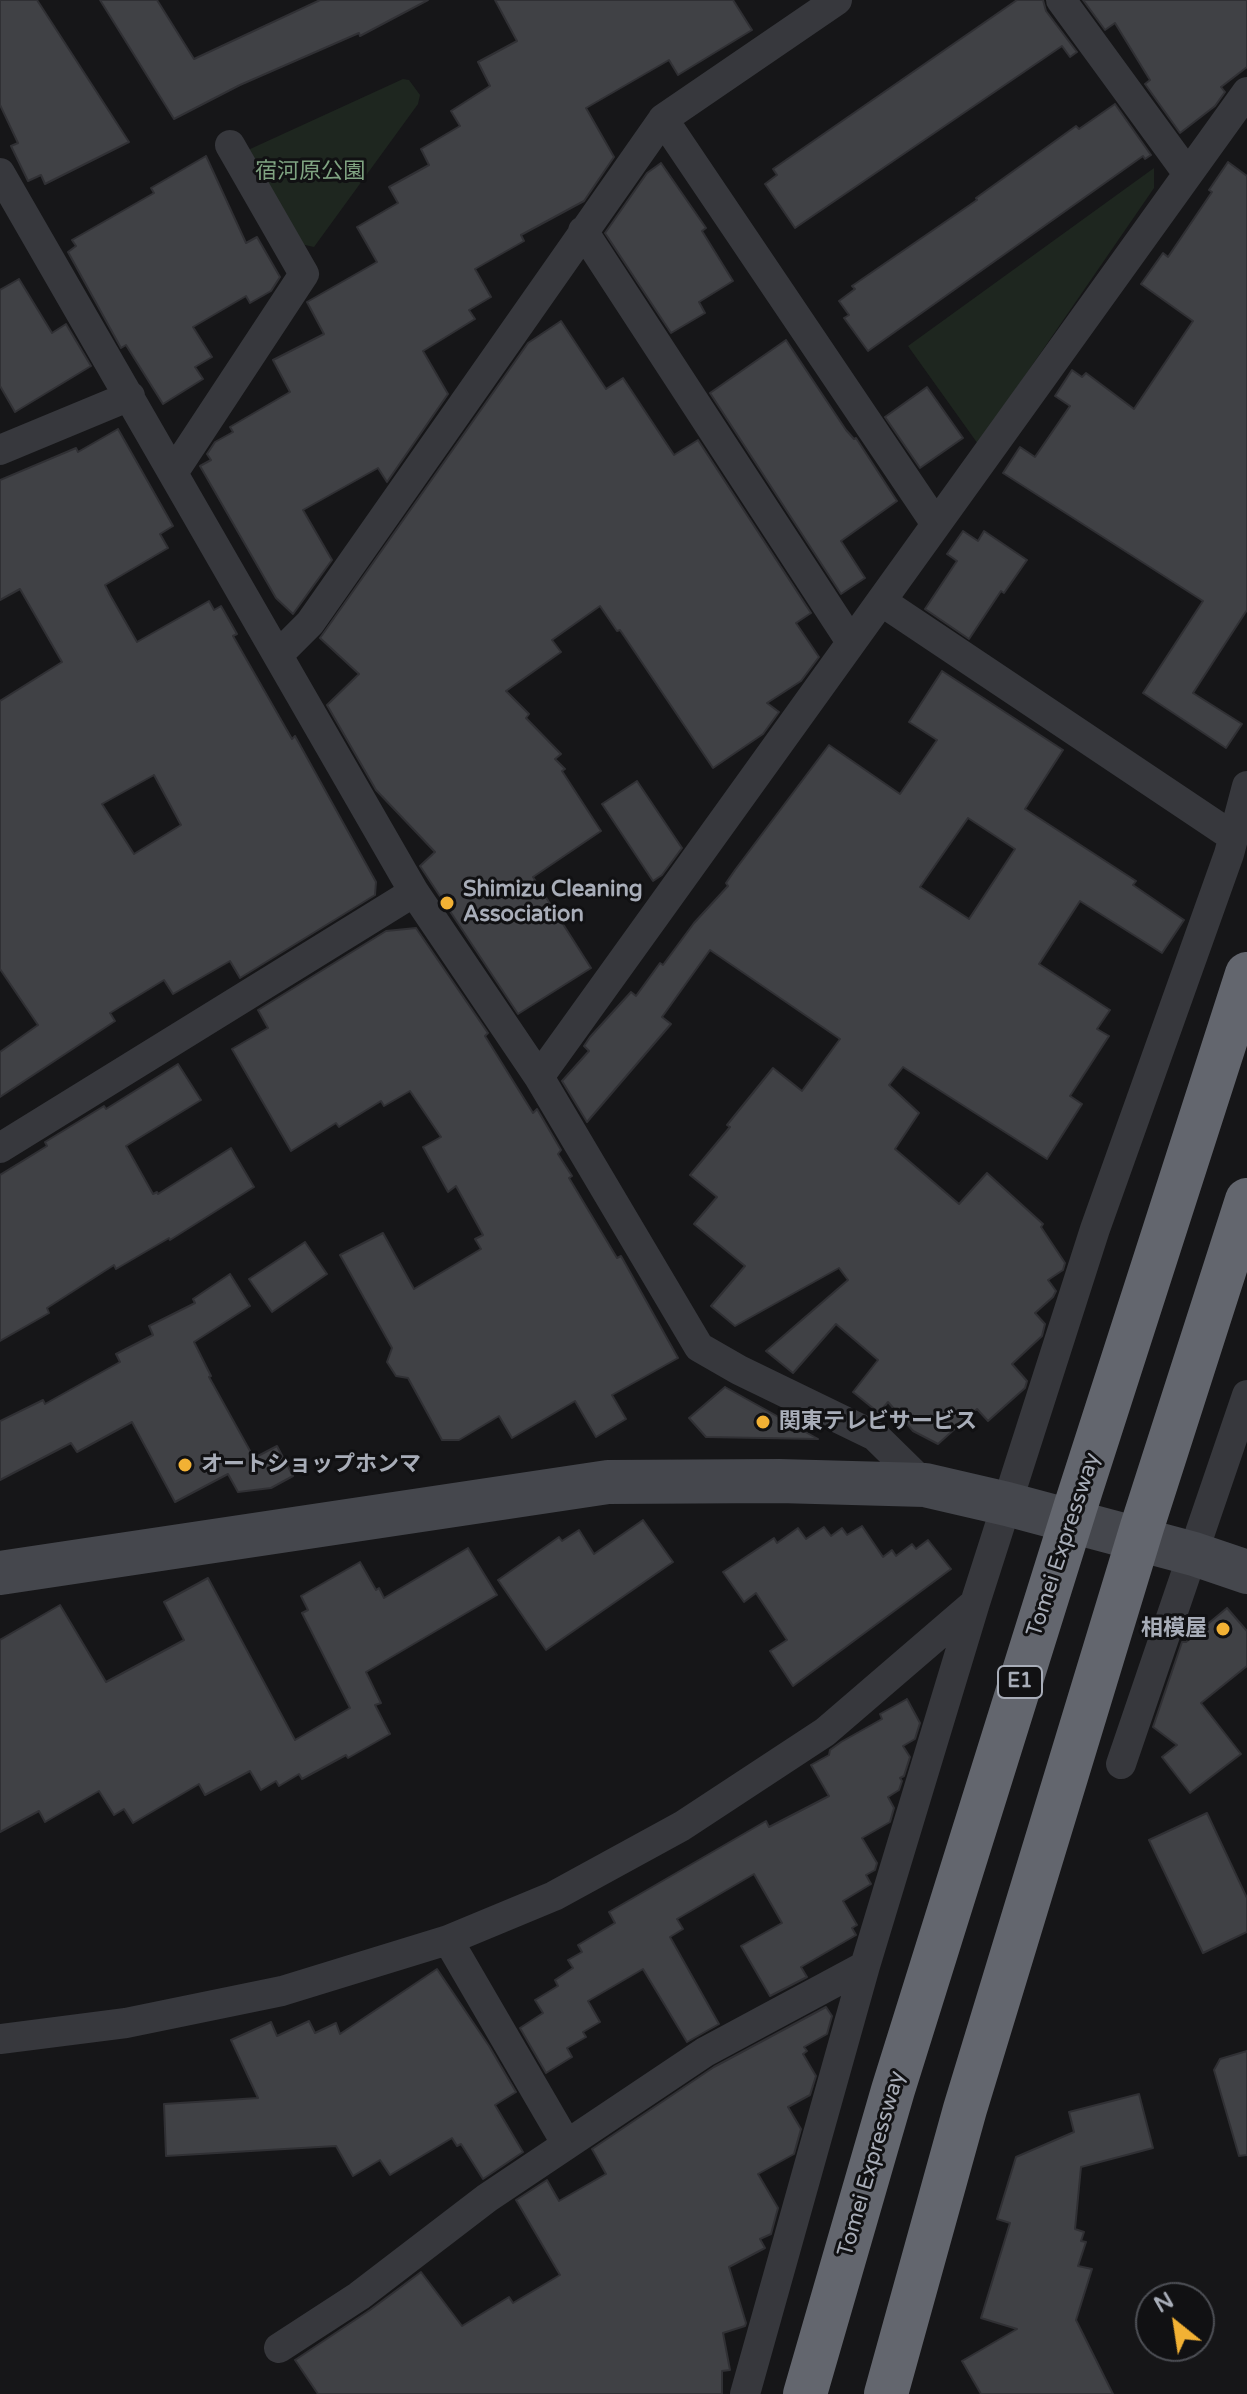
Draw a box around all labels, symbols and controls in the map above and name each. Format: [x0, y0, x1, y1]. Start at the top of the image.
park label: 宿河原公園 [255, 159, 365, 185]
place label: Shimizu Cleaning Association [463, 877, 643, 928]
marker: Shimizu Cleaning Association [438, 894, 456, 912]
place label: 関東テレビサービス [779, 1409, 977, 1435]
marker: 関東テレビサービス [754, 1413, 772, 1431]
street label: Tomei Expressway [1022, 1450, 1106, 1640]
place label: オートショップホンマ [201, 1452, 421, 1478]
marker: オートショップホンマ [176, 1456, 194, 1474]
place label: 相模屋 [1141, 1616, 1207, 1642]
marker: 相模屋 [1214, 1620, 1232, 1638]
road number: E1 [998, 1666, 1042, 1698]
street label: Tomei Expressway [833, 2068, 911, 2260]
north arrow [1135, 2282, 1215, 2362]
text: N [1150, 2287, 1178, 2319]

